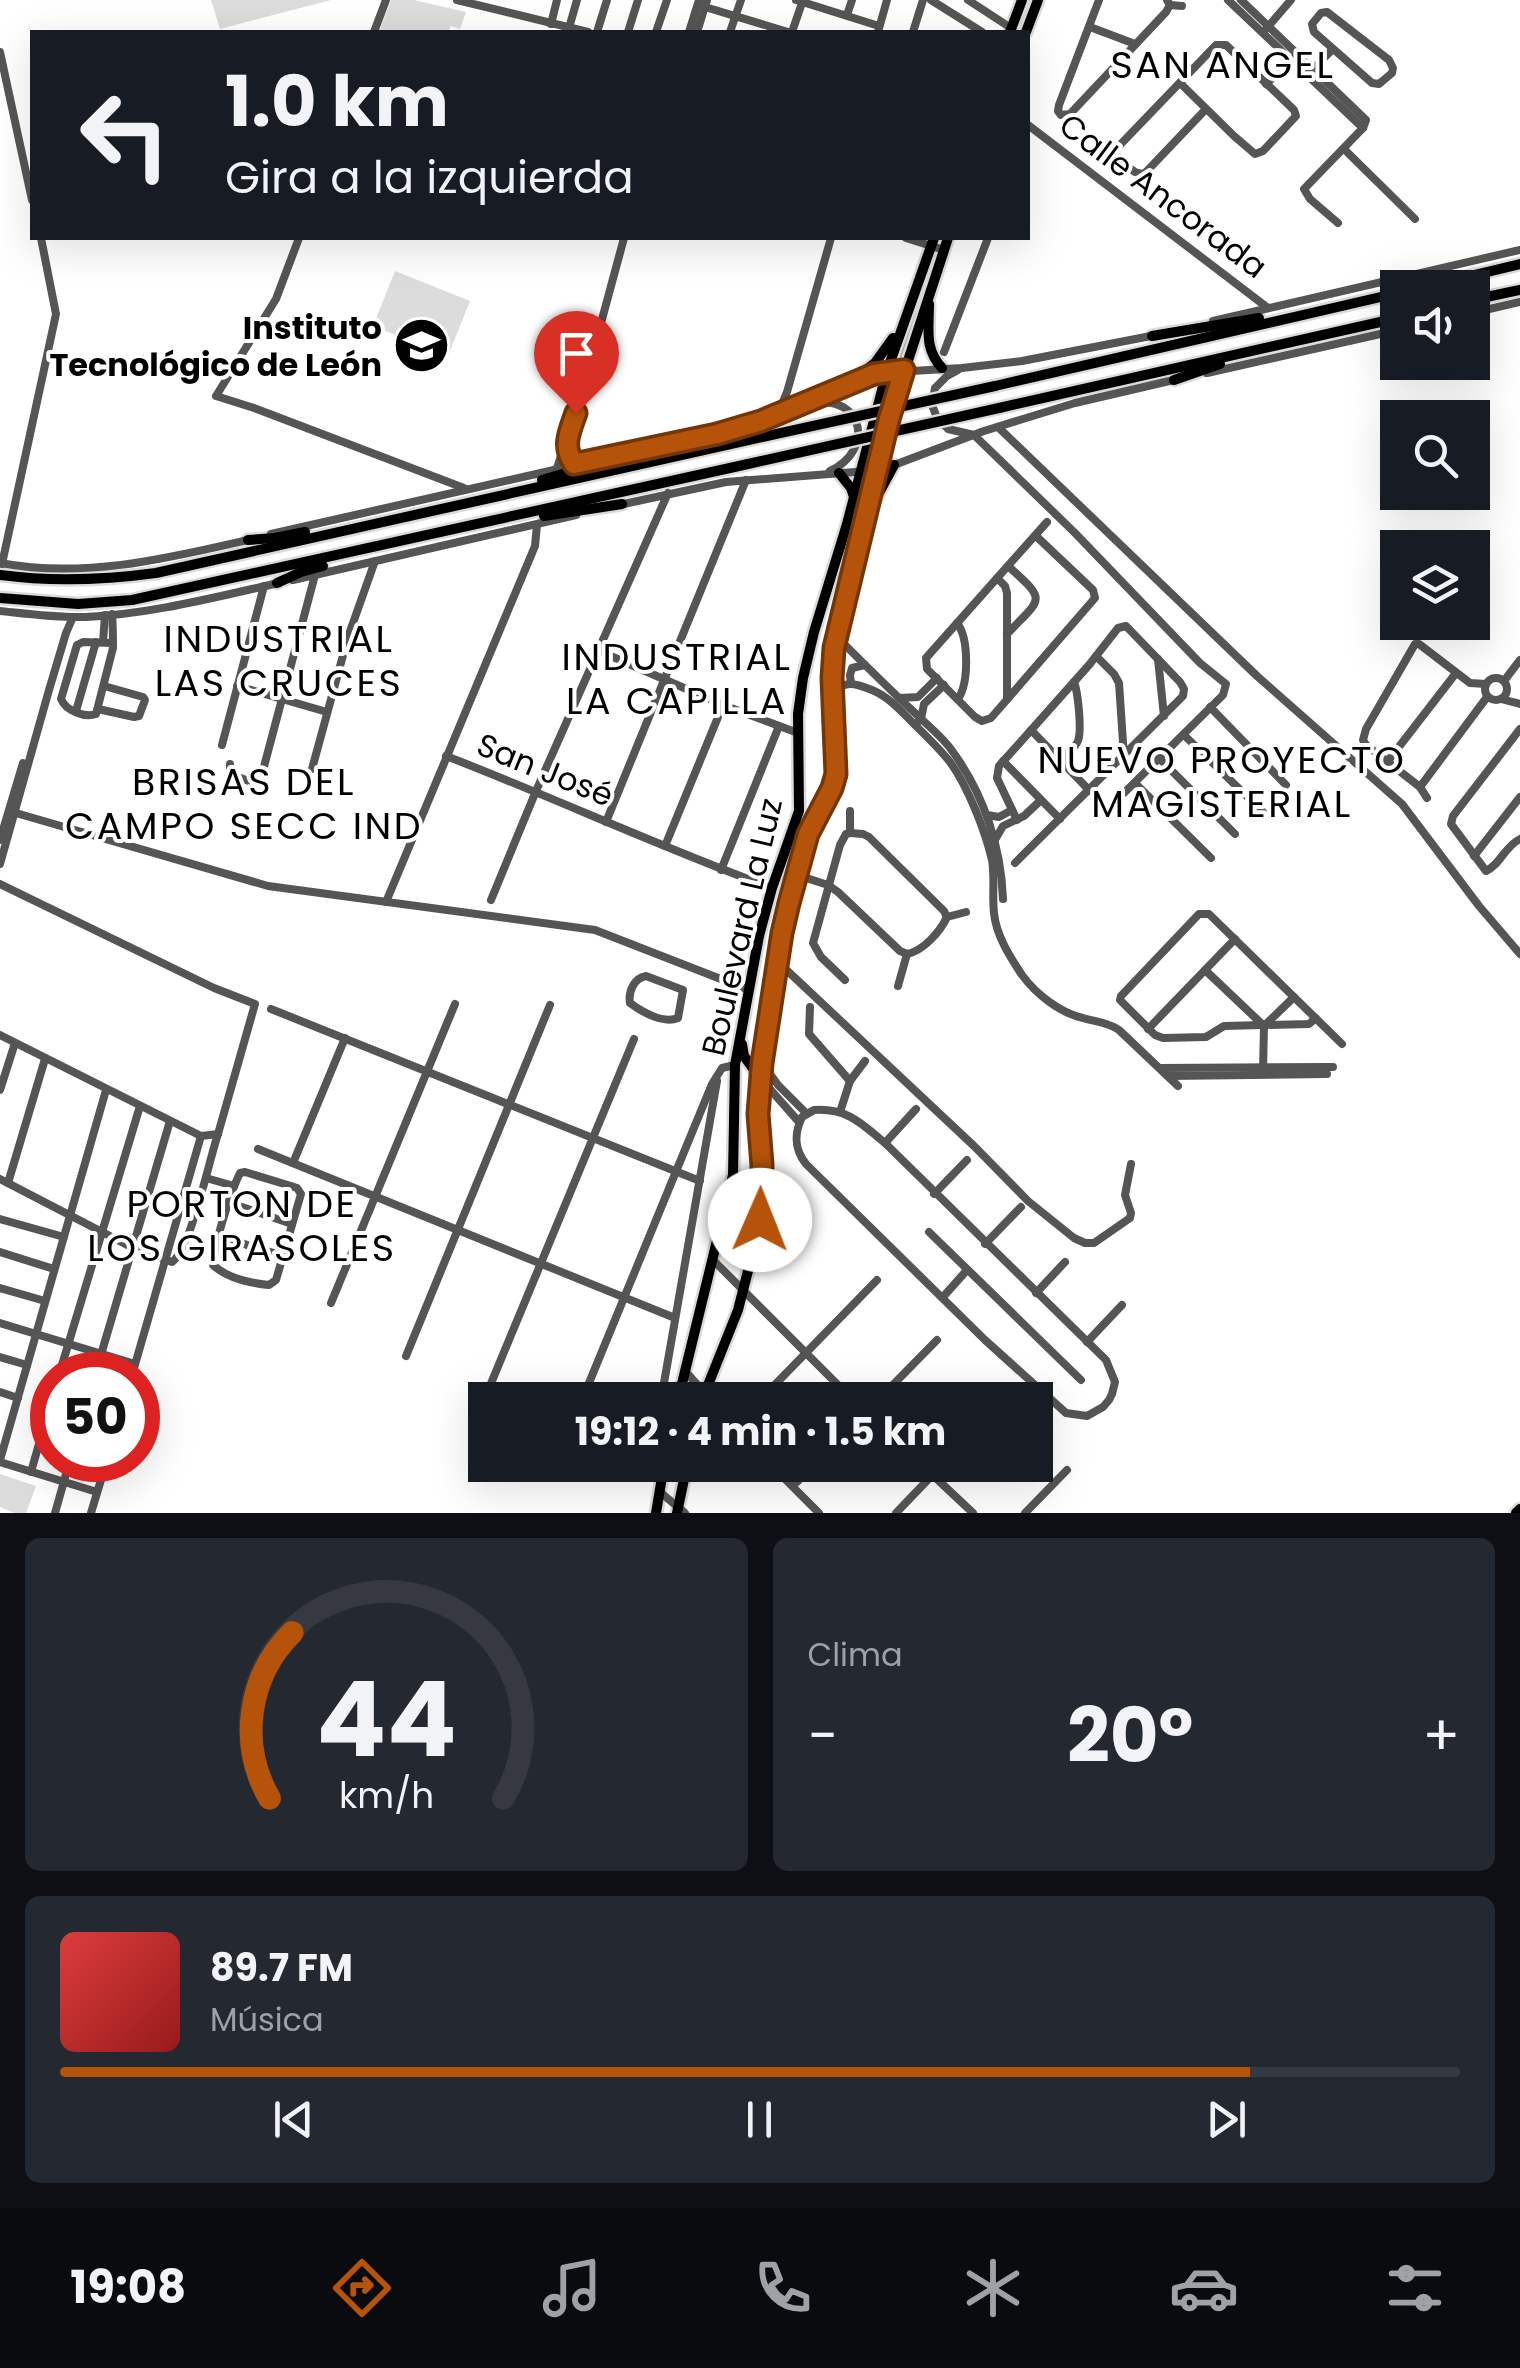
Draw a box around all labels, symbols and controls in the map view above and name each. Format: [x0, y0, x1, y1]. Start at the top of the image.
district label: SAN ANGEL [1110, 38, 1336, 91]
text: 1.0 km [225, 52, 449, 151]
icon: left [60, 70, 190, 200]
street label: Calle Ancorada [1050, 103, 1276, 289]
text: Gira a la izquierda [225, 146, 634, 209]
map controls [1380, 270, 1490, 640]
button: sound [1380, 270, 1490, 380]
place label: Instituto Tecnológico de León [49, 305, 382, 387]
pin [534, 311, 619, 414]
school or university icon: Instituto Tecnológico de León [391, 316, 451, 376]
icon: arrive [549, 326, 604, 381]
button: search [1380, 400, 1490, 510]
button: layers [1380, 530, 1490, 640]
district label: INDUSTRIAL LAS CRUCES [155, 612, 403, 709]
district label: INDUSTRIAL LA CAPILLA [562, 630, 792, 727]
street label: San José [470, 722, 620, 817]
district label: NUEVO PROYECTO MAGISTERIAL [1038, 733, 1406, 830]
district label: BRISAS DEL CAMPO SECC IND [65, 755, 423, 852]
street label: Boulevard La Luz [690, 794, 793, 1060]
position arrow [708, 1168, 812, 1272]
district label: PORTON DE LOS GIRASOLES [87, 1177, 397, 1274]
speed limit sign: 50 [30, 1352, 160, 1482]
text: 19:12 · 4 min · 1.5 km [575, 1405, 946, 1458]
text: Clima [808, 1632, 903, 1677]
text: 44 [316, 1647, 457, 1792]
text: 20° [1067, 1683, 1193, 1788]
text: − [808, 1697, 838, 1774]
text: + [1422, 1697, 1460, 1774]
text: km/h [339, 1770, 434, 1821]
text: 89.7 FM [210, 1941, 353, 1994]
text: Música [210, 1997, 324, 2042]
icon: previous [266, 2092, 321, 2147]
icon: pause [732, 2092, 787, 2147]
icon: next [1199, 2092, 1254, 2147]
icon: directions [327, 2253, 397, 2323]
icon: music [537, 2253, 607, 2323]
icon: phone [748, 2253, 818, 2323]
icon: climate [958, 2253, 1028, 2323]
icon: car [1169, 2253, 1239, 2323]
icon: filters [1380, 2253, 1450, 2323]
text: 19:08 [70, 2256, 186, 2319]

